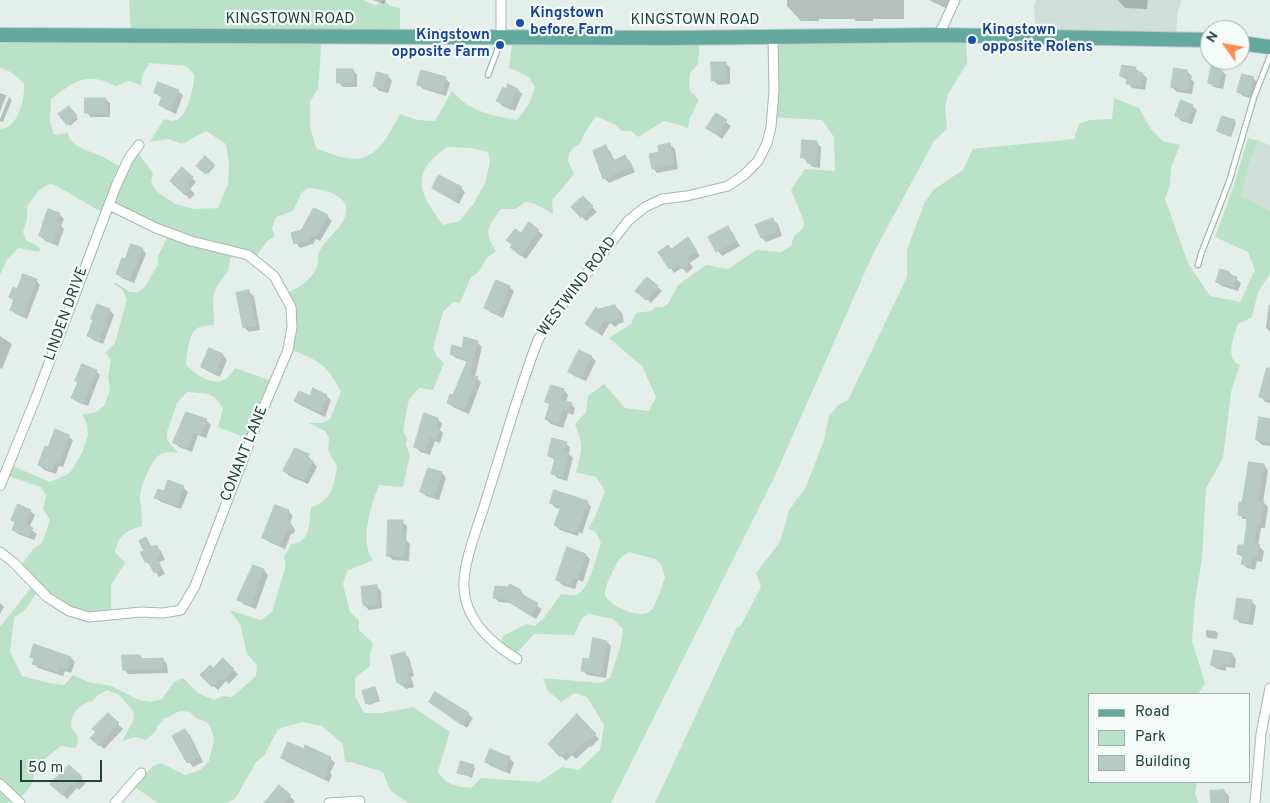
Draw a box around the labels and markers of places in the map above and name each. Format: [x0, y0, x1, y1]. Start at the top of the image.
place label: Kingstown before Farm [530, 5, 613, 40]
marker: Kingstown before Farm [514, 17, 526, 29]
place label: Kingstown opposite Rolens [982, 22, 1093, 57]
place label: Kingstown opposite Farm [391, 27, 490, 62]
marker: Kingstown opposite Rolens [966, 34, 978, 46]
marker: Kingstown opposite Farm [494, 39, 506, 51]

